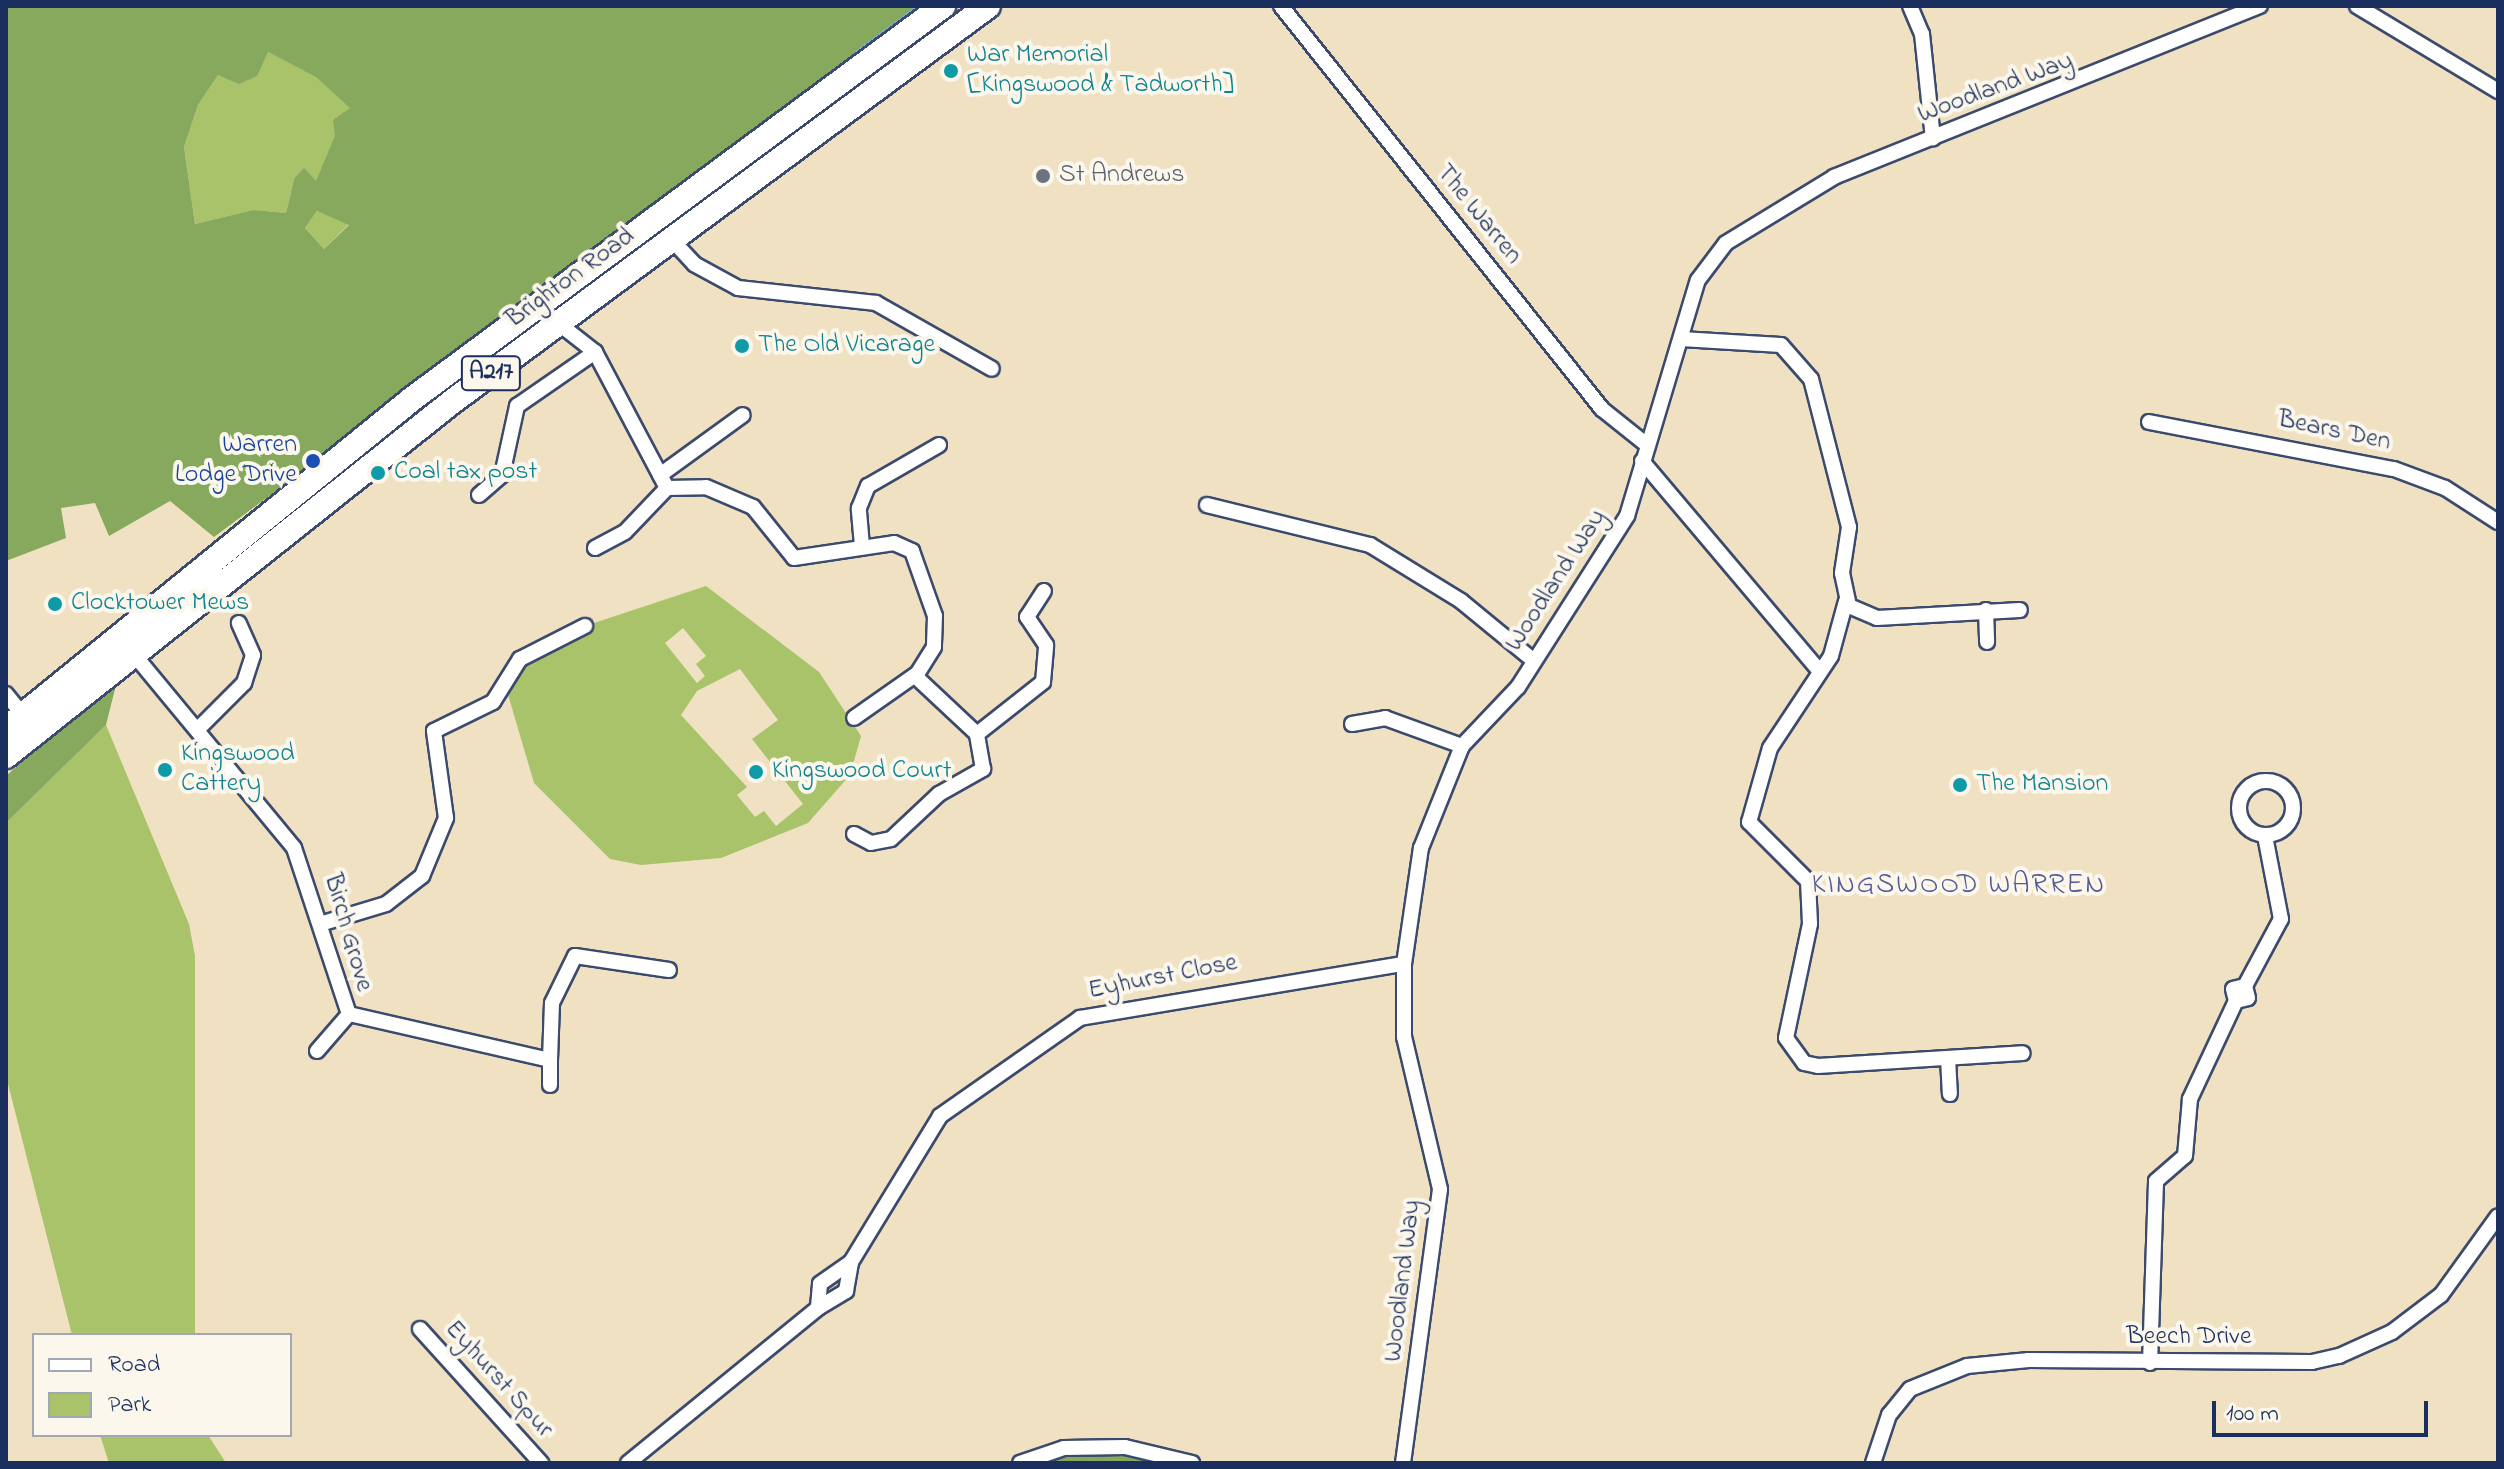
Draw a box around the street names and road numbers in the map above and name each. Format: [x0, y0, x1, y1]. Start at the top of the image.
street label: Woodland Way [1914, 47, 2078, 131]
street label: The Warren [1428, 158, 1528, 272]
street label: Brighton Road [501, 222, 641, 336]
road number: A217 [459, 353, 523, 393]
street label: Bears Den [2275, 405, 2393, 459]
street label: Woodland Way [1500, 504, 1614, 658]
street label: Birch Grove [315, 871, 379, 995]
street label: Eyhurst Close [1086, 948, 1240, 1008]
street label: Woodland Way [1379, 1198, 1429, 1364]
street label: Eyhurst Spur [437, 1315, 559, 1445]
street label: Beech Drive [2126, 1322, 2252, 1354]

